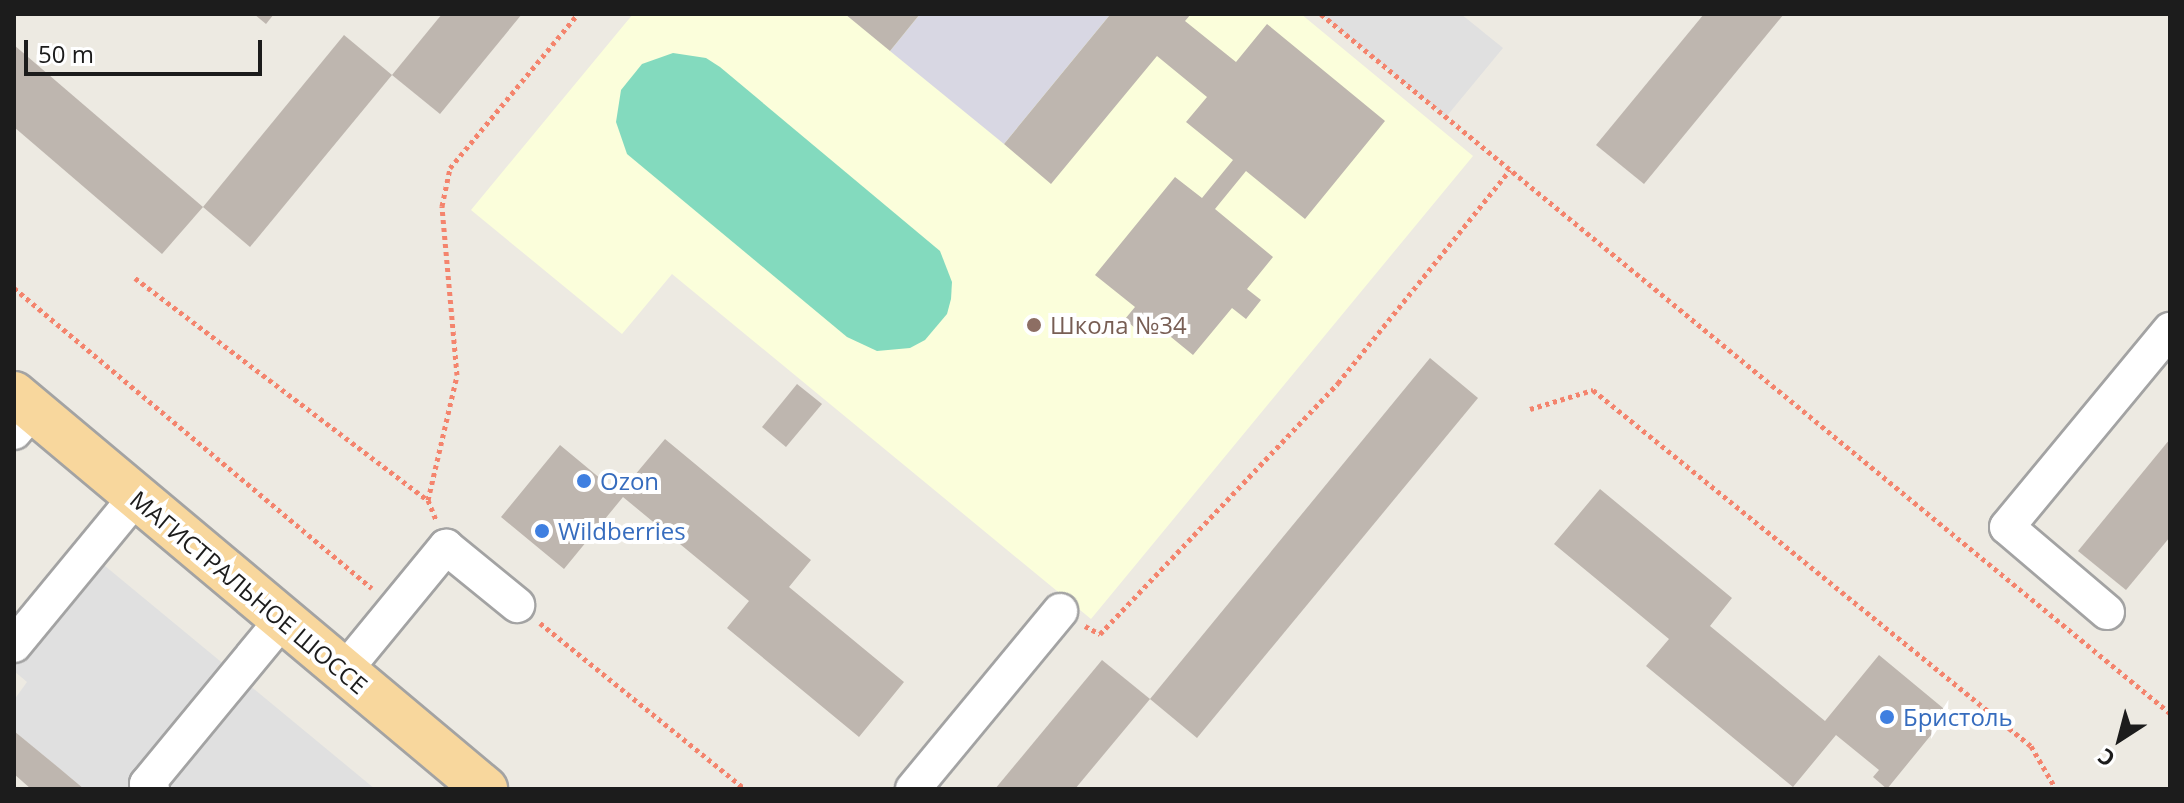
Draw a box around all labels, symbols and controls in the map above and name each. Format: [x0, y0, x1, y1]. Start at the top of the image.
scale bar [28, 24, 266, 74]
text: 50 m [38, 37, 94, 70]
place label: Школа №34 [1050, 311, 1187, 339]
marker: Школа №34 [1025, 316, 1043, 334]
place label: Ozon [600, 467, 659, 495]
marker: Ozon [575, 472, 593, 490]
street label: МАГИСТРАЛЬНОЕ ШОССЕ [125, 484, 373, 700]
place label: Wildberries [558, 517, 686, 545]
marker: Wildberries [533, 522, 551, 540]
north arrow [2080, 699, 2160, 779]
place label: Бристоль [1903, 703, 2013, 731]
marker: Бристоль [1878, 708, 1896, 726]
text: С [2091, 742, 2120, 775]

